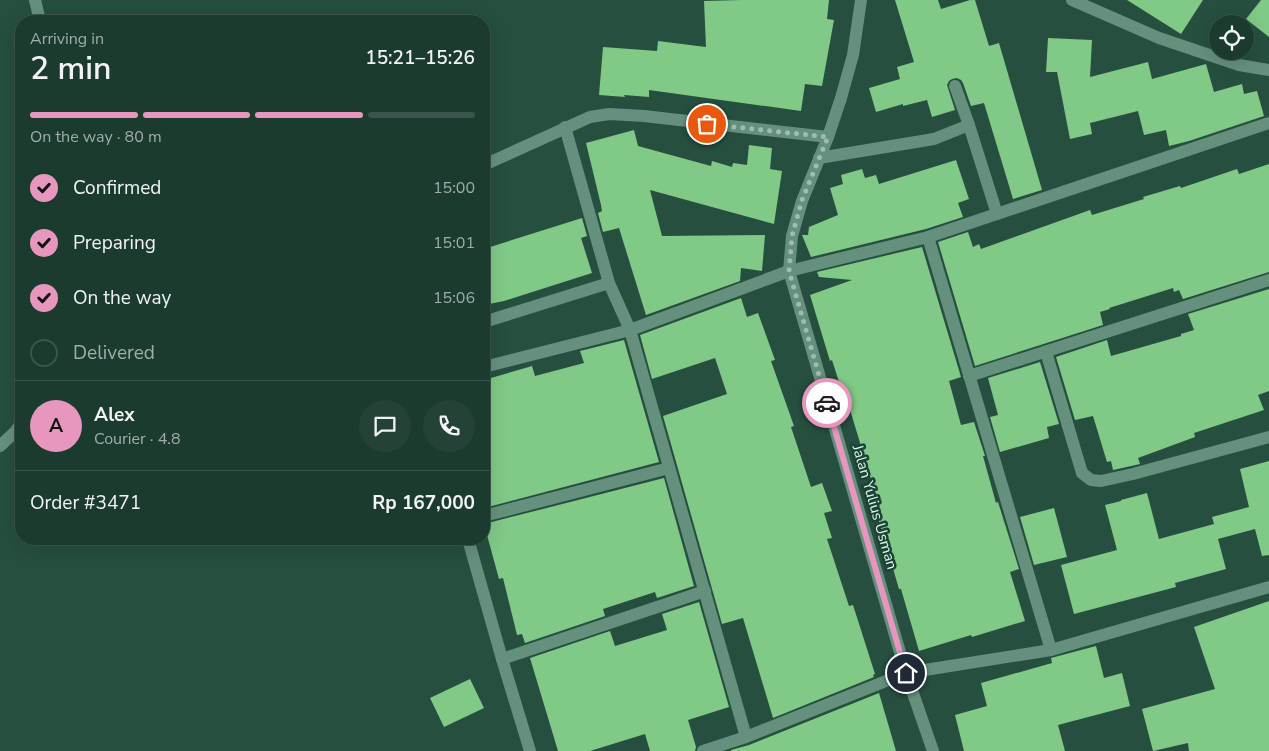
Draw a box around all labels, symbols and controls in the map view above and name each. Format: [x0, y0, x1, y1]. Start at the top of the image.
map controls [1209, 15, 1254, 60]
button: locate [1209, 15, 1254, 60]
text: Arriving in [30, 28, 104, 50]
text: 15:21–15:26 [365, 45, 475, 71]
text: 2 min [30, 47, 112, 90]
pin [686, 103, 728, 145]
icon: bag [693, 110, 721, 138]
text: On the way · 80 m [30, 126, 162, 148]
icon: check [30, 174, 58, 202]
text: Confirmed [73, 175, 161, 201]
text: 15:00 [433, 177, 475, 199]
icon: check [30, 229, 58, 257]
text: Preparing [73, 230, 156, 256]
text: 15:01 [433, 232, 475, 254]
icon: check [30, 284, 58, 312]
text: On the way [73, 285, 171, 311]
text: 15:06 [433, 287, 475, 309]
text: Delivered [73, 340, 155, 366]
courier [802, 378, 852, 428]
icon: car [813, 389, 841, 417]
button: chat [359, 400, 411, 452]
button: phone [423, 400, 475, 452]
text: Alex [94, 402, 135, 428]
text: A [49, 413, 63, 439]
text: Courier · 4.8 [94, 428, 180, 450]
street label: Jalan Yulius Usman [847, 441, 902, 572]
text: Order #3471 [30, 490, 141, 516]
text: Rp 167,000 [372, 490, 475, 516]
pin [885, 652, 927, 694]
icon: home [892, 659, 920, 687]

